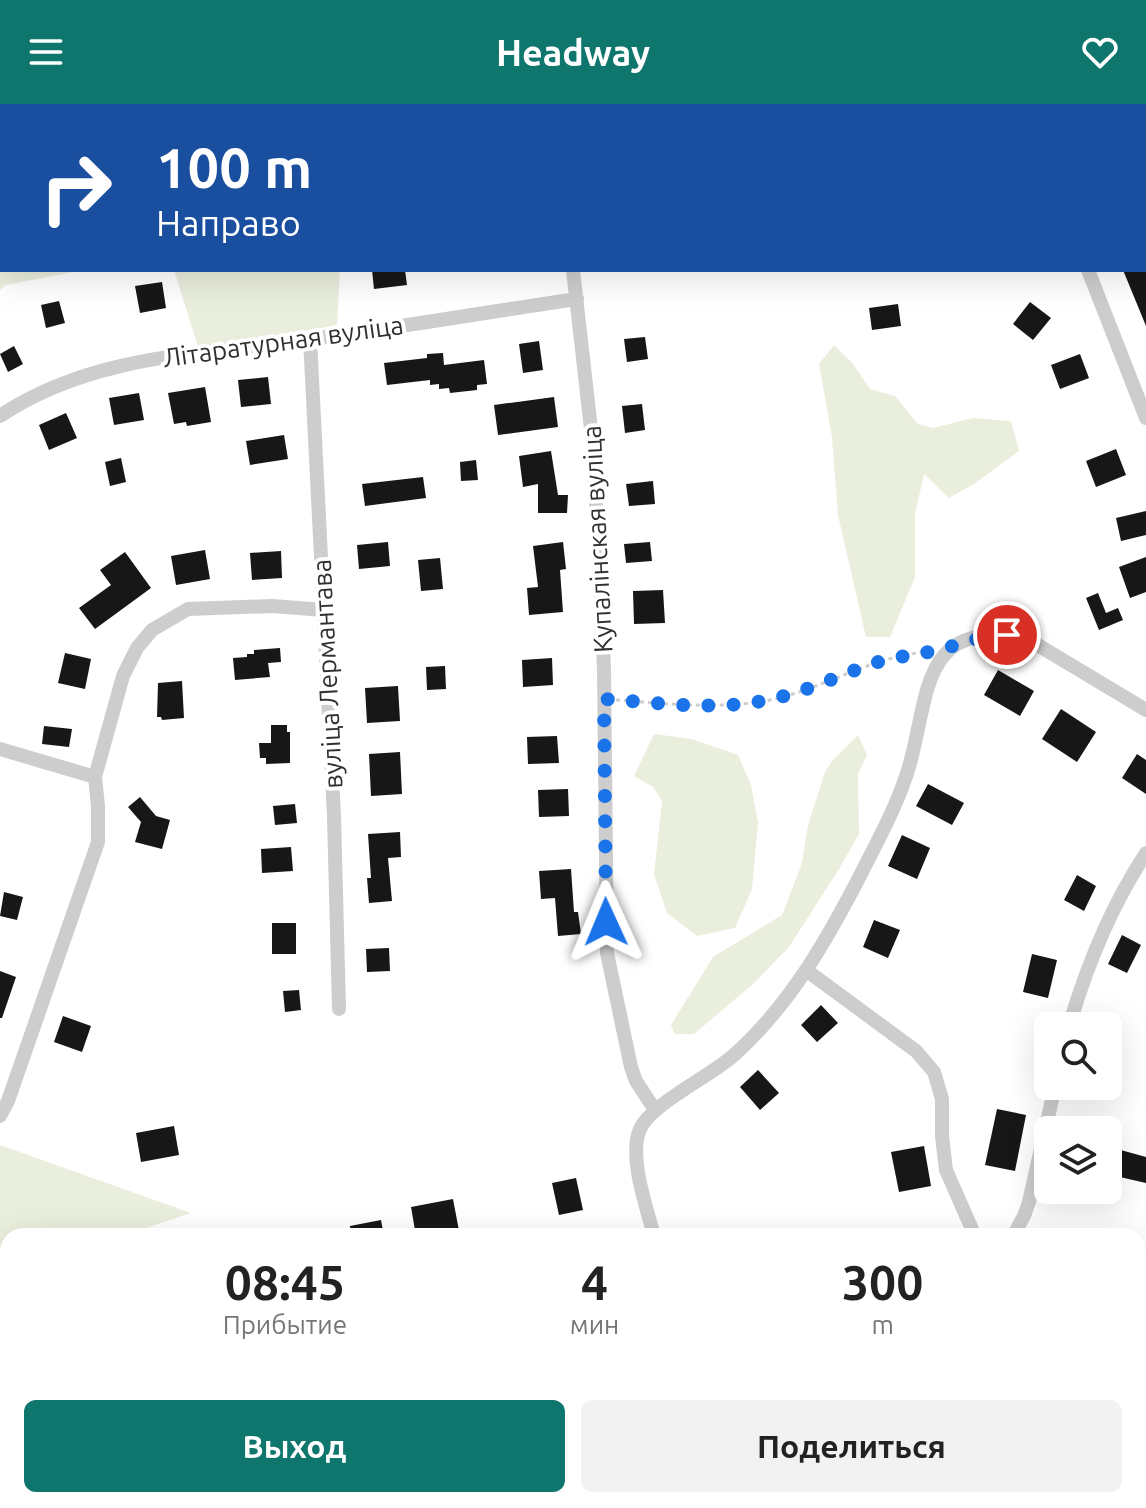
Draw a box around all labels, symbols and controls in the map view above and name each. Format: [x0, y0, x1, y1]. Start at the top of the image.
icon: menu [24, 30, 68, 74]
icon: heart [1078, 30, 1122, 74]
text: Headway [496, 32, 650, 73]
icon: right [24, 136, 128, 240]
text: 100 m [156, 136, 312, 199]
text: Направо [156, 202, 301, 243]
street label: Літаратурная вуліца [161, 310, 405, 372]
street label: Купалінская вуліца [577, 425, 617, 653]
street label: вуліца Лермантава [307, 558, 347, 790]
pin [973, 601, 1041, 669]
icon: arrive [985, 613, 1029, 657]
position arrow [564, 880, 648, 964]
map controls [1034, 1012, 1122, 1204]
button: search [1034, 1012, 1122, 1100]
button: layers [1034, 1116, 1122, 1204]
text: 08:45 [225, 1255, 345, 1309]
text: 4 [581, 1255, 608, 1309]
text: 300 [842, 1255, 923, 1309]
text: Прибытие [223, 1310, 347, 1339]
text: мин [570, 1310, 619, 1339]
text: m [871, 1310, 894, 1339]
button: Выход [24, 1400, 565, 1492]
button: Поделиться [581, 1400, 1122, 1492]

